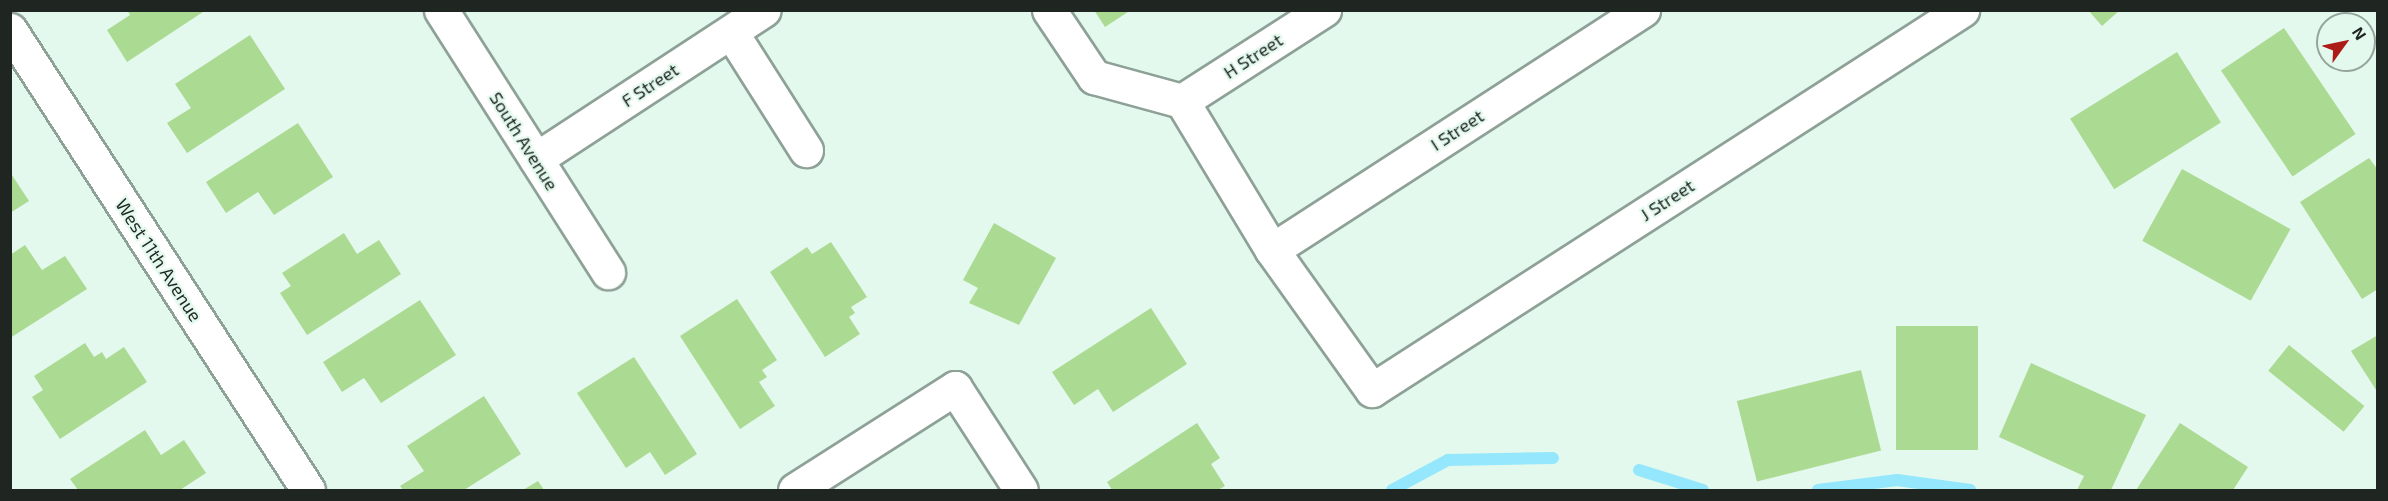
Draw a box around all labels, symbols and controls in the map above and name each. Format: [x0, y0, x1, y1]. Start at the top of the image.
north arrow [2316, 12, 2376, 72]
text: N [2349, 23, 2371, 43]
street label: H Street [1219, 29, 1287, 83]
street label: F Street [617, 59, 683, 111]
street label: South Avenue [485, 88, 563, 194]
street label: I Street [1426, 105, 1488, 155]
street label: J Street [1636, 175, 1698, 225]
street label: West 11th Avenue [111, 194, 207, 326]

